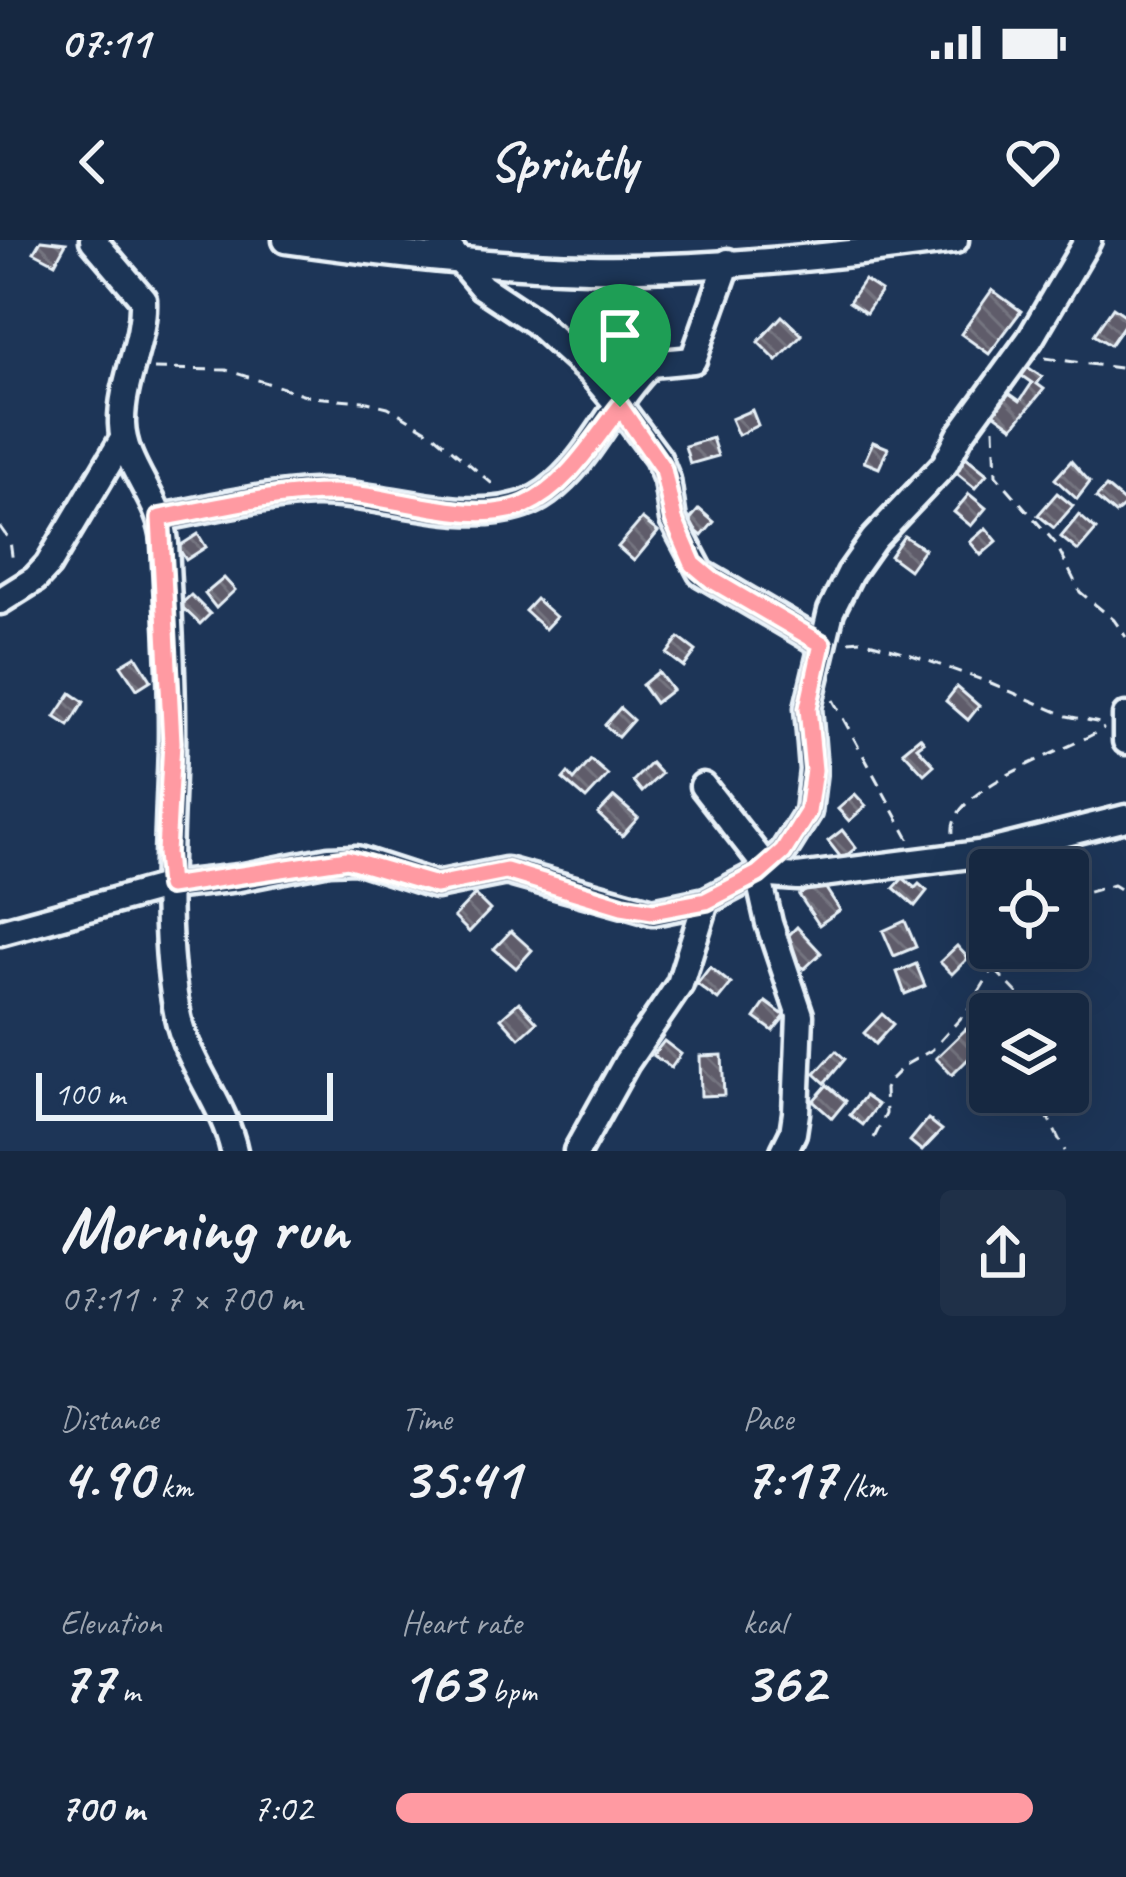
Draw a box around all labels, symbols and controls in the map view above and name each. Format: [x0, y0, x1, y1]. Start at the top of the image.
text: 07:11 [60, 14, 150, 71]
text: Sprintly [489, 128, 637, 196]
icon: back [60, 129, 126, 195]
icon: heart [1000, 129, 1066, 195]
pin [569, 284, 671, 407]
icon: arrive [587, 302, 653, 368]
map controls [969, 849, 1089, 1113]
button: locate [969, 849, 1089, 969]
button: layers [969, 993, 1089, 1113]
scale bar [36, 1067, 333, 1120]
text: 100 m [54, 1073, 125, 1115]
text: Morning run [60, 1187, 348, 1270]
button: share [940, 1190, 1066, 1316]
text: 07:11 · 7 × 700 m [60, 1274, 302, 1323]
text: Distance [60, 1398, 158, 1440]
text: Time [401, 1398, 452, 1440]
text: Pace [743, 1398, 794, 1440]
text: 4.90 [60, 1440, 152, 1516]
text: 35:41 [401, 1440, 520, 1516]
text: 7:17 [743, 1440, 835, 1516]
text: km [152, 1466, 192, 1508]
text: /km [835, 1466, 886, 1508]
text: Elevation [60, 1602, 162, 1644]
text: Heart rate [401, 1602, 522, 1644]
text: kcal [743, 1602, 786, 1644]
text: 77 [60, 1644, 114, 1720]
text: 163 [401, 1644, 484, 1720]
text: 362 [743, 1644, 825, 1720]
text: m [114, 1670, 140, 1712]
text: bpm [484, 1670, 537, 1712]
text: 700 m [60, 1784, 144, 1833]
text: 7:02 [252, 1784, 312, 1833]

